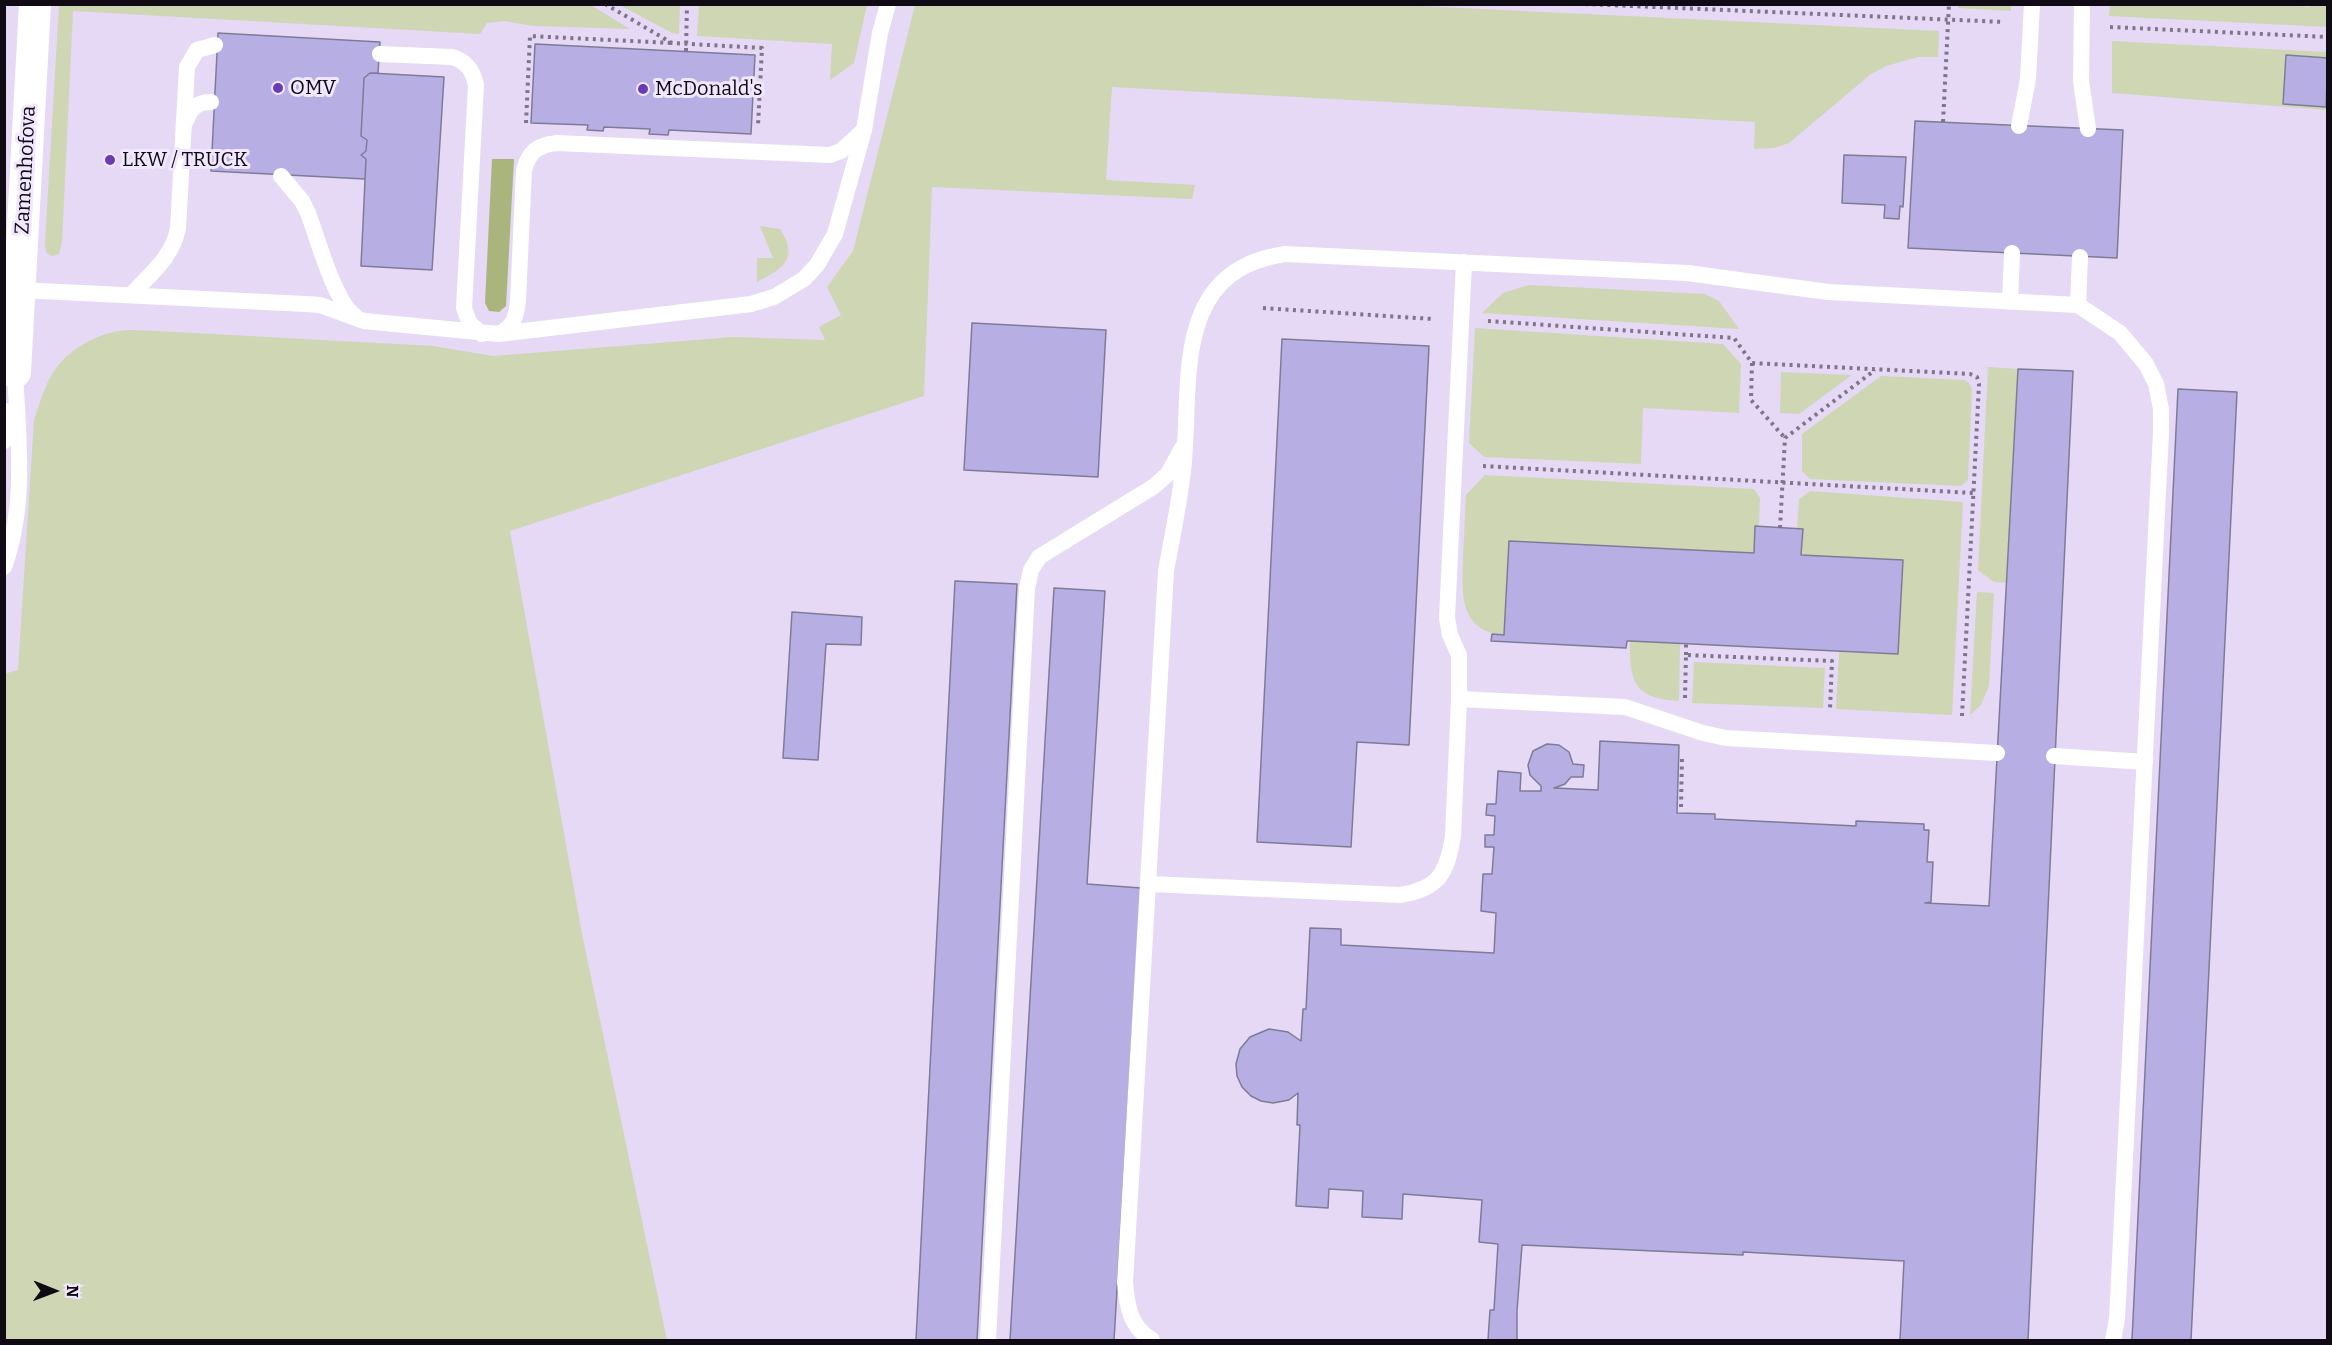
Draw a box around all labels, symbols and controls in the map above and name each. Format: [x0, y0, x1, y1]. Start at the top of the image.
place label: OMV [290, 76, 336, 100]
place label: McDonald's [655, 77, 762, 101]
marker: OMV [271, 81, 285, 95]
marker: McDonald's [636, 82, 650, 96]
street label: Zamenhofova [11, 105, 41, 235]
place label: LKW / TRUCK [122, 148, 248, 172]
marker: LKW / TRUCK [103, 153, 117, 167]
north arrow [24, 1261, 84, 1321]
text: N [63, 1285, 82, 1298]

